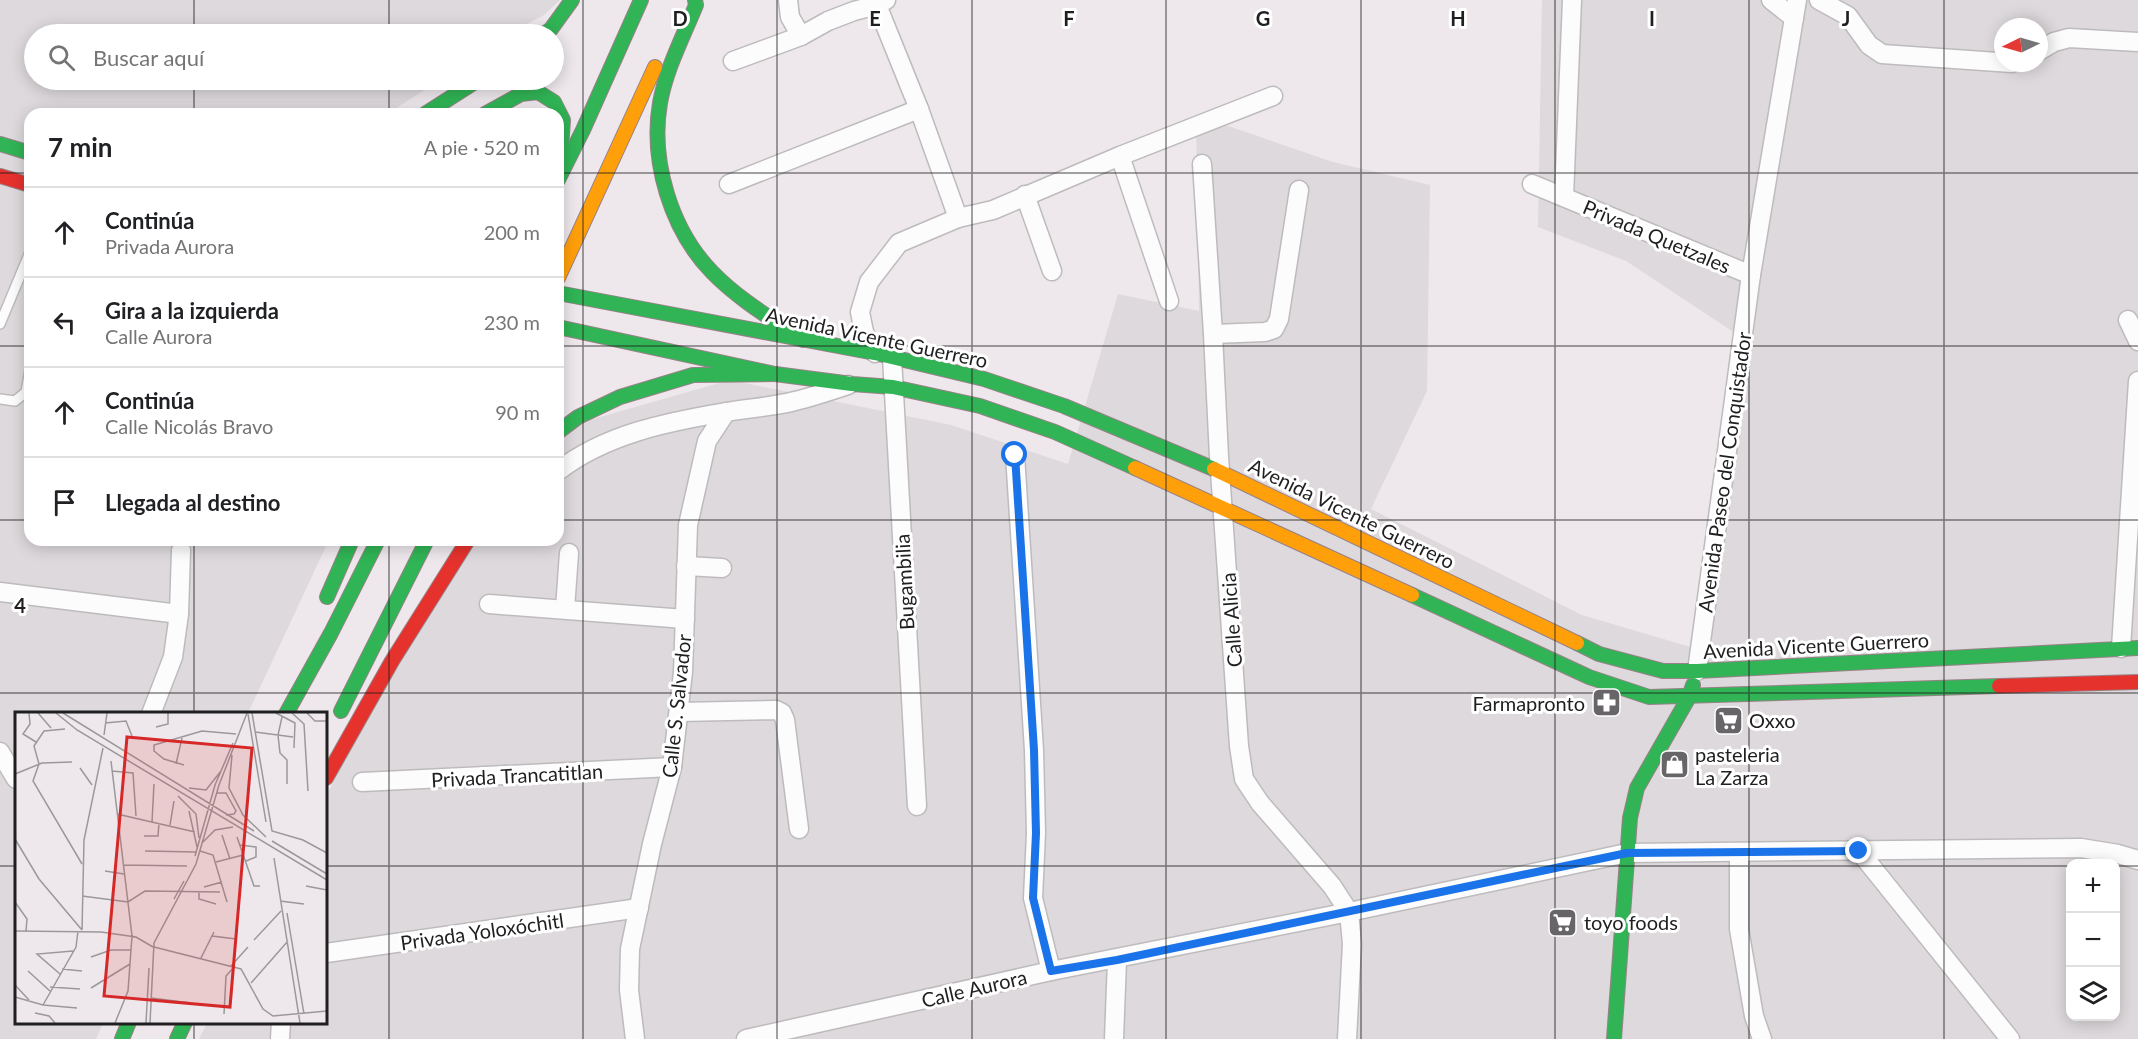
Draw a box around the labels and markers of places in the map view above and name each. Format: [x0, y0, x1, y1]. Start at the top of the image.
pharmacy icon: Farmapronto [1590, 687, 1622, 719]
place label: Farmapronto [1473, 691, 1585, 715]
supermarket icon: Oxxo [1712, 704, 1744, 736]
place label: Oxxo [1749, 708, 1796, 732]
place label: pasteleria La Zarza [1695, 742, 1780, 789]
shop icon: pasteleria La Zarza [1658, 749, 1690, 781]
supermarket icon: toyo foods [1547, 906, 1579, 938]
place label: toyo foods [1584, 910, 1678, 934]

